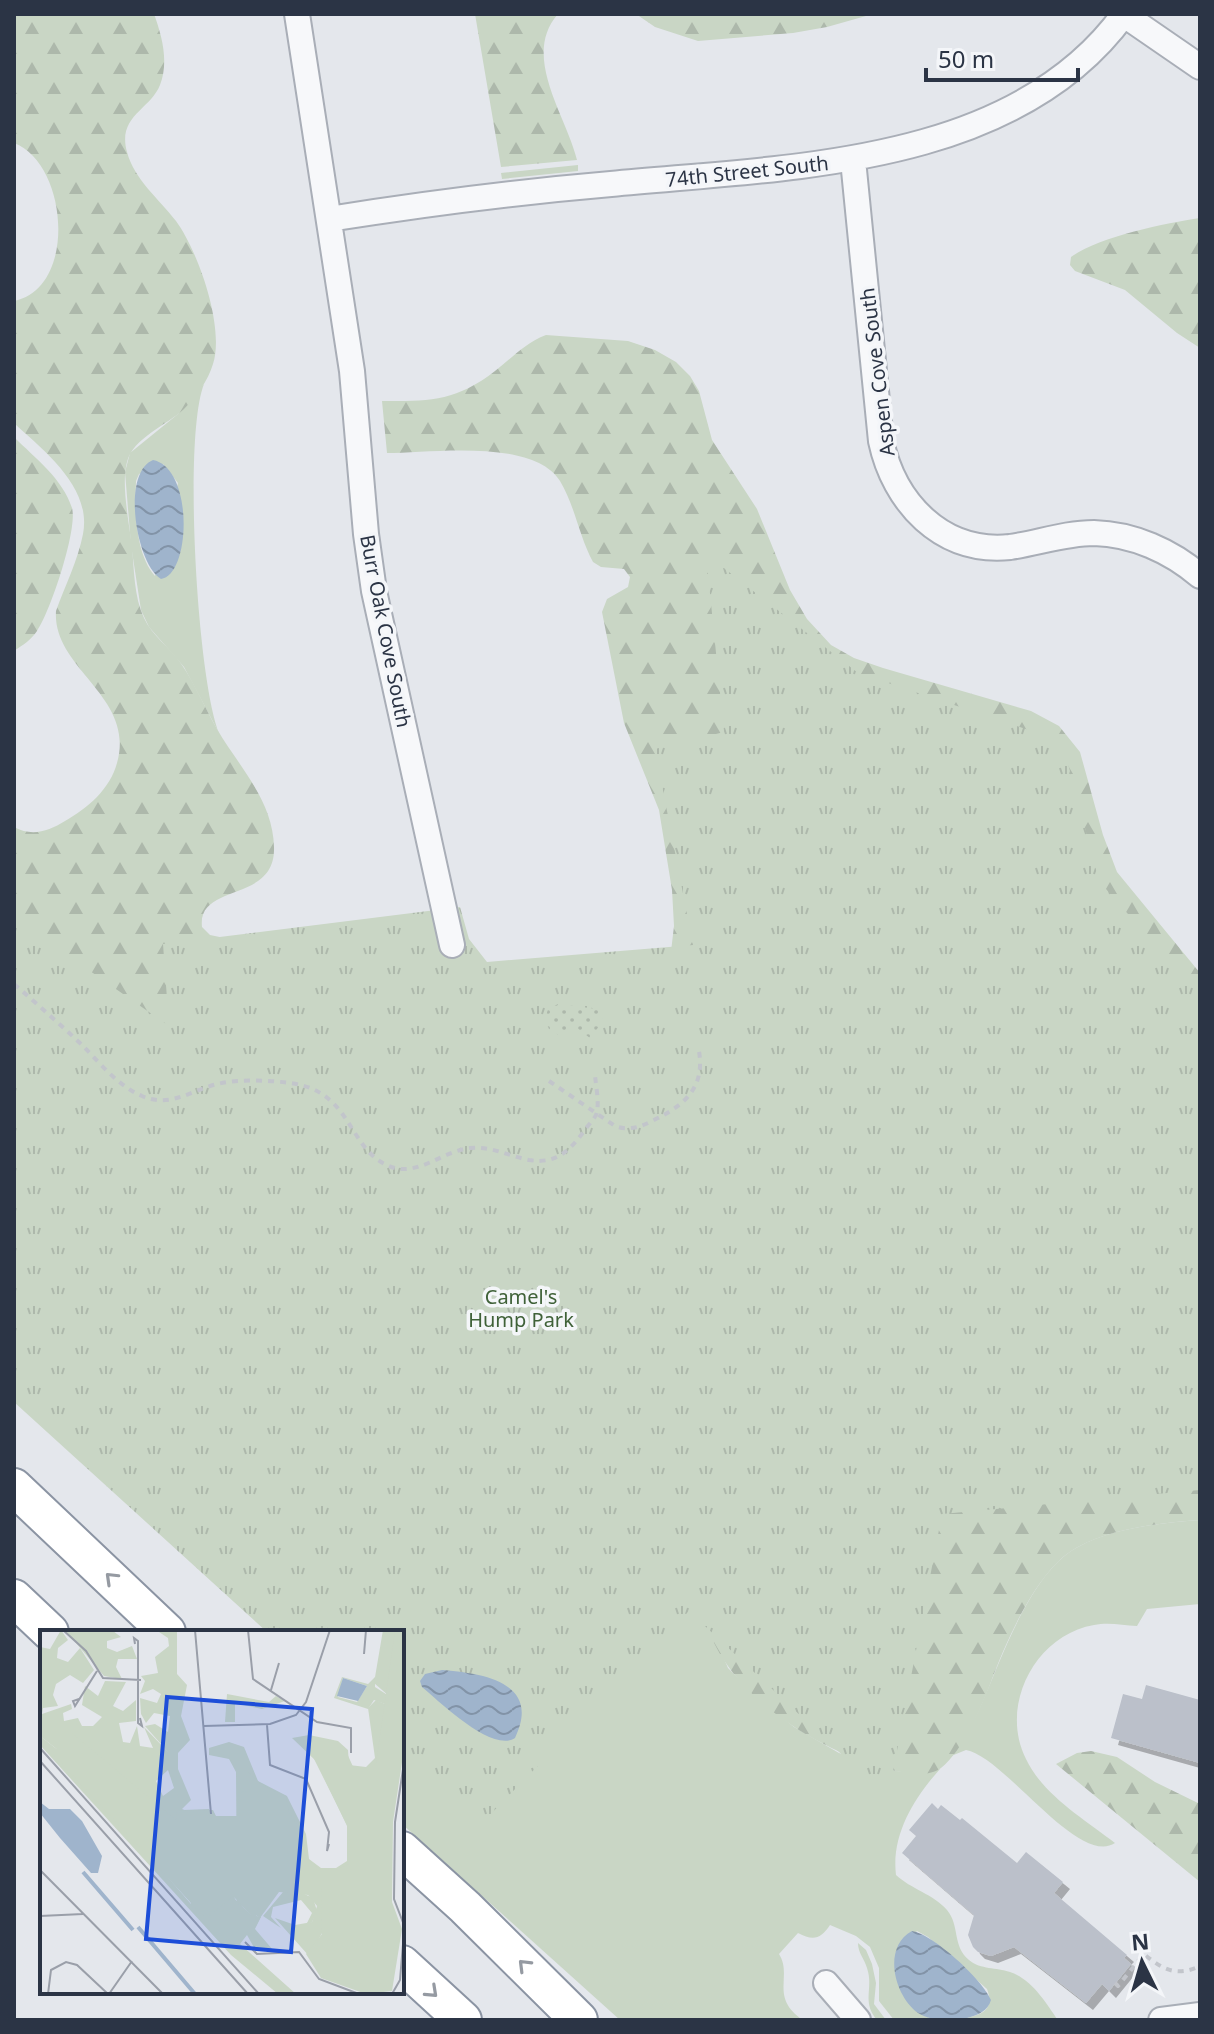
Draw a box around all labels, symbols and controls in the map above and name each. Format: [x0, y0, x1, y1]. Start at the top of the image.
scale bar [926, 32, 1078, 82]
text: 50 m [938, 42, 994, 75]
street label: 74th Street South [664, 149, 830, 193]
street label: Aspen Cove South [853, 286, 901, 458]
street label: Burr Oak Cove South [354, 532, 418, 730]
park label: Camel's Hump Park [468, 1283, 574, 1333]
one-way arrow [106, 1573, 120, 1588]
inset map [40, 1630, 404, 1994]
north arrow [1102, 1922, 1182, 2002]
text: N [1130, 1925, 1150, 1957]
one-way arrow [519, 1960, 533, 1974]
one-way arrow [423, 1983, 438, 1997]

